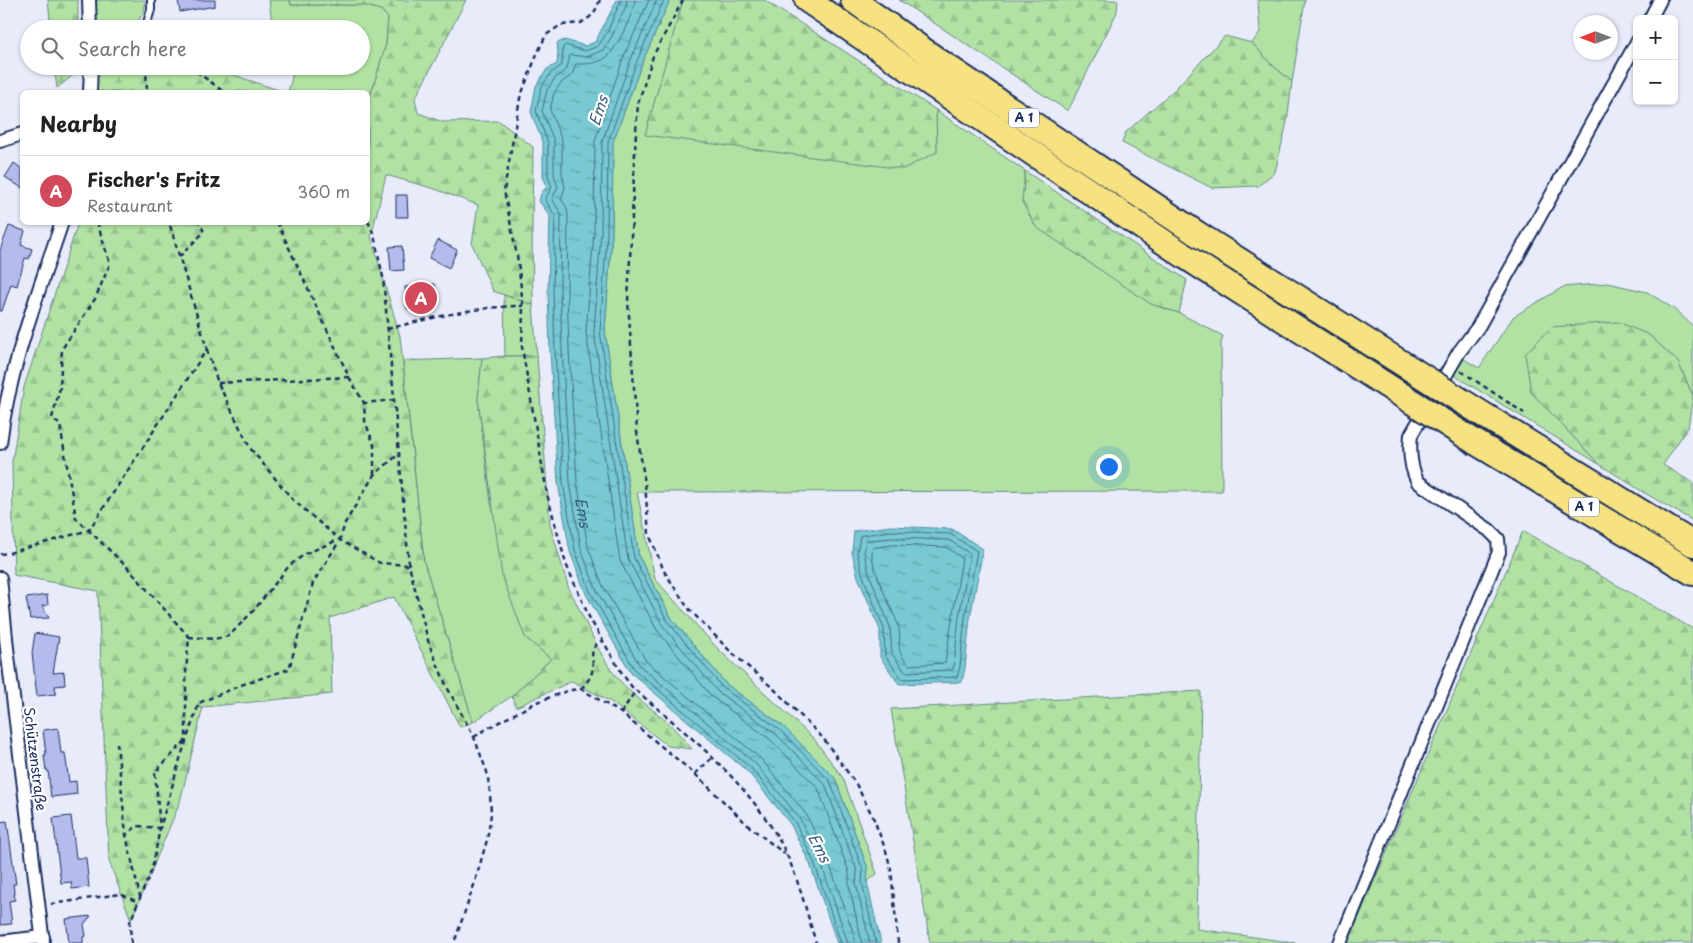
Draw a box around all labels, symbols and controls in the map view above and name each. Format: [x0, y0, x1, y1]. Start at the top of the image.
north arrow [1573, 15, 1618, 60]
map controls [1633, 15, 1678, 105]
button: + [1633, 15, 1678, 60]
search box [20, 20, 370, 75]
icon: search [38, 34, 66, 62]
text: Search here [78, 34, 187, 62]
button: − [1633, 60, 1678, 105]
water label: Ems [582, 91, 614, 128]
text: Nearby [40, 107, 117, 139]
road number: A 1 [1009, 109, 1039, 128]
text: Fischer's Fritz [87, 165, 220, 193]
text: A [50, 179, 62, 203]
text: 360 m [298, 179, 350, 203]
text: Restaurant [87, 193, 173, 217]
pin: A [405, 279, 437, 317]
your location [1096, 454, 1122, 480]
water label: Ems [570, 496, 598, 531]
road number: A 1 [1569, 498, 1599, 516]
street label: Schützenstraße [19, 706, 52, 812]
water label: Ems [803, 829, 838, 868]

